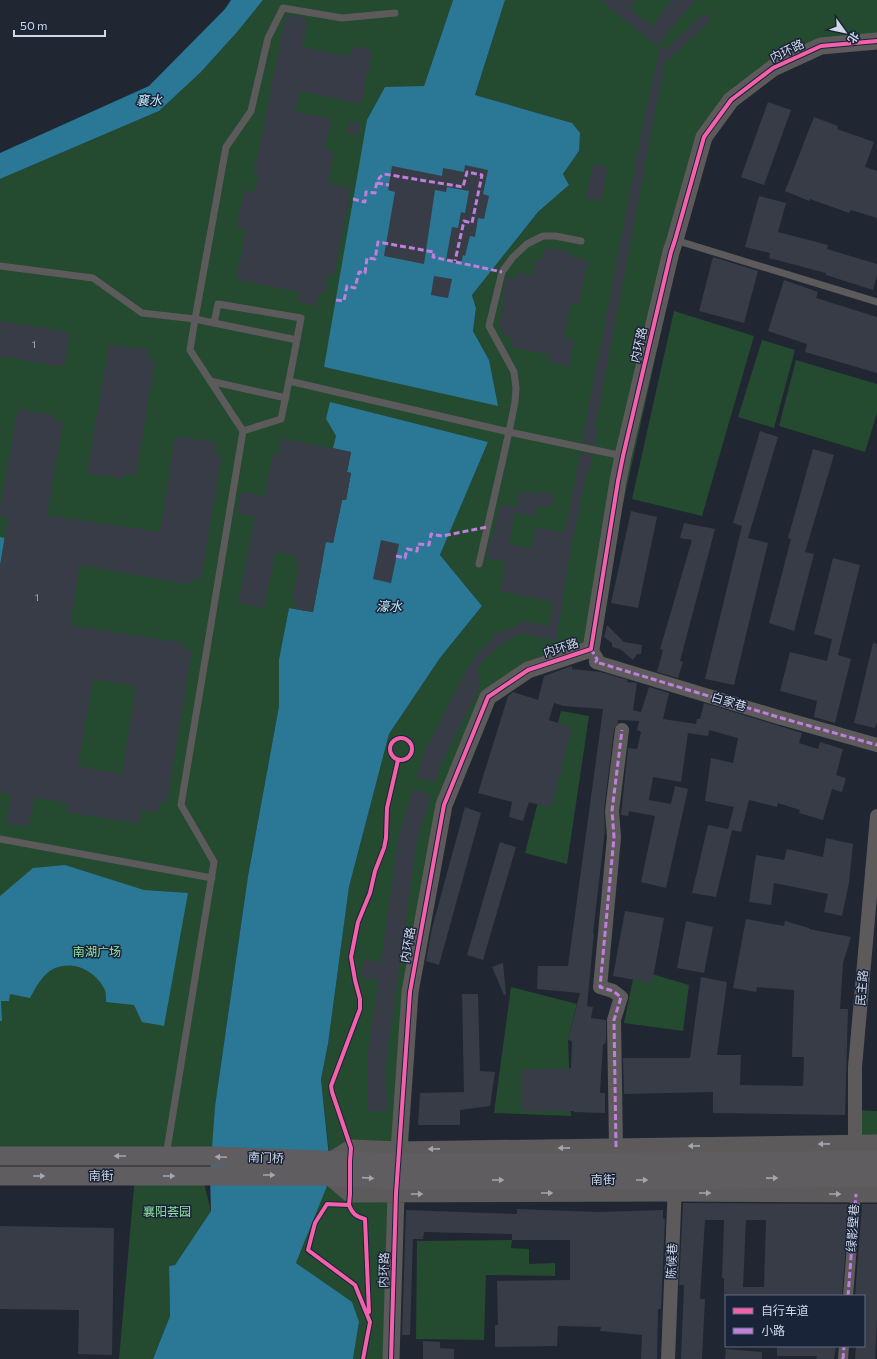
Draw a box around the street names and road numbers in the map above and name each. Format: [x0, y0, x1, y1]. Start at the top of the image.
street label: 内环路 [767, 36, 806, 64]
street label: 内环路 [627, 326, 649, 364]
street label: 内环路 [541, 635, 580, 659]
street label: 白家巷 [710, 689, 749, 713]
street label: 内环路 [397, 926, 417, 964]
street label: 民主路 [852, 969, 870, 1006]
street label: 南门桥 [248, 1149, 284, 1165]
street label: 南街 [89, 1168, 113, 1182]
street label: 南街 [591, 1172, 615, 1186]
street label: 绿影壁巷 [843, 1203, 861, 1252]
street label: 陈候巷 [663, 1243, 679, 1279]
street label: 内环路 [375, 1252, 391, 1288]

